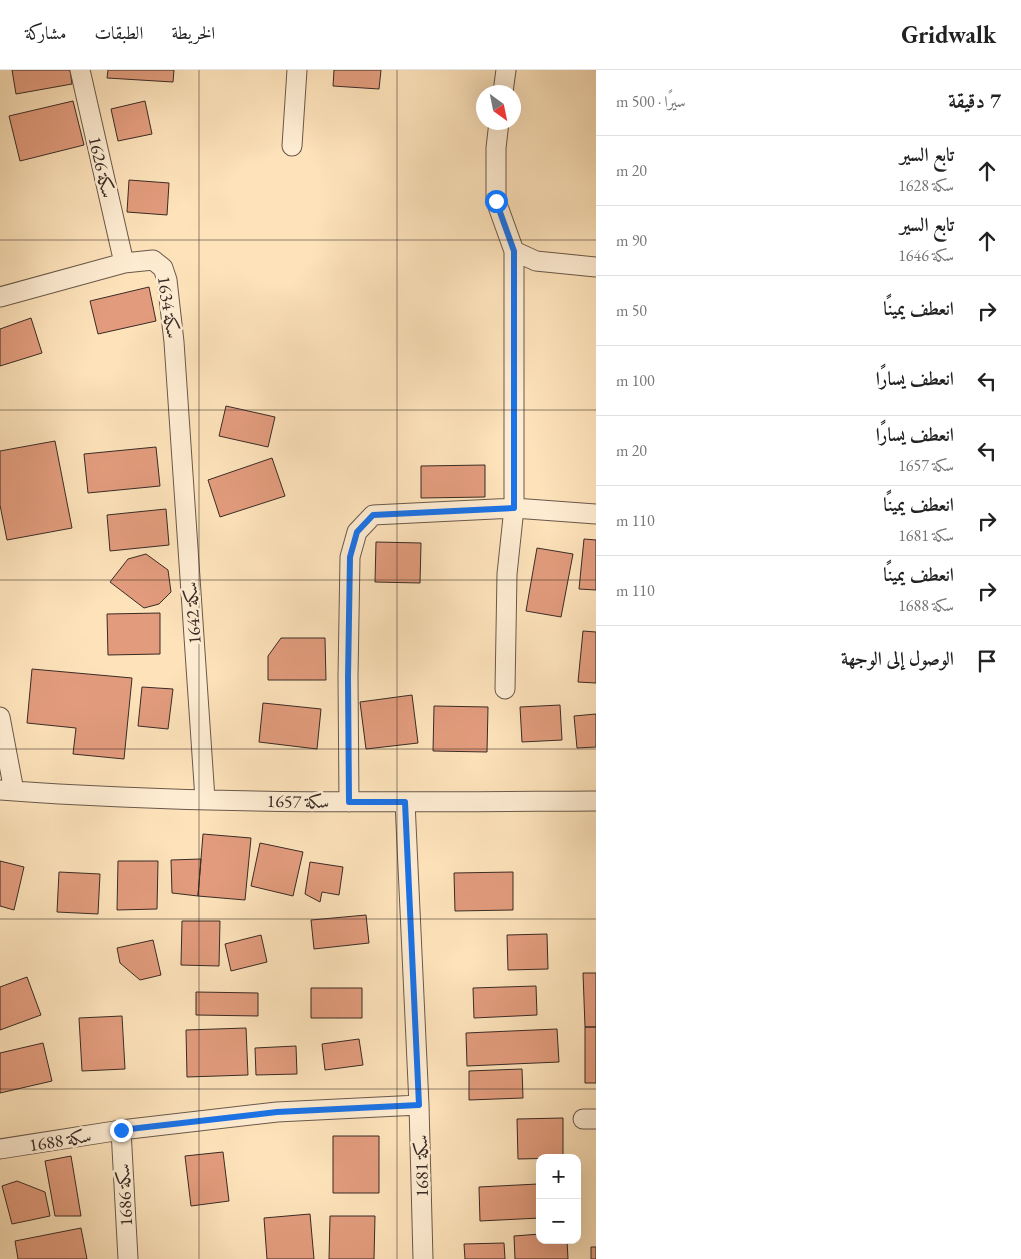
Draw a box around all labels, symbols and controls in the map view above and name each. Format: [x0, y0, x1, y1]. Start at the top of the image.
text: Gridwalk [901, 19, 996, 50]
text: مشاركة [25, 21, 66, 44]
text: الطبقات [94, 21, 143, 44]
text: الخريطة [171, 21, 215, 44]
north arrow [476, 85, 521, 130]
text: 7 دقيقة [948, 87, 1001, 114]
text: سيرًا · 500 m [616, 91, 686, 112]
street label: سكة 1626 [84, 134, 120, 200]
text: تابع السير [900, 142, 954, 167]
icon: ahead [973, 157, 1001, 185]
text: 20 m [616, 160, 647, 181]
text: سكة 1628 [898, 175, 954, 196]
route start [485, 190, 508, 213]
text: تابع السير [900, 212, 954, 237]
icon: ahead [973, 227, 1001, 255]
text: 90 m [616, 230, 647, 251]
text: سكة 1646 [898, 245, 954, 266]
street label: سكة 1634 [153, 274, 185, 340]
text: انعطف يمينًا [883, 296, 954, 321]
icon: right [973, 297, 1001, 325]
text: 50 m [616, 300, 647, 321]
text: انعطف يسارًا [876, 366, 954, 391]
icon: left [973, 367, 1001, 395]
text: 100 m [616, 370, 655, 391]
text: انعطف يسارًا [876, 422, 954, 447]
icon: left [973, 437, 1001, 465]
text: 20 m [616, 440, 647, 461]
text: سكة 1657 [898, 455, 954, 476]
text: انعطف يمينًا [883, 492, 954, 517]
icon: right [973, 507, 1001, 535]
text: 110 m [616, 510, 655, 531]
text: سكة 1681 [898, 525, 954, 546]
text: انعطف يمينًا [883, 562, 954, 587]
icon: right [973, 577, 1001, 605]
text: 110 m [616, 580, 655, 601]
street label: سكة 1642 [178, 581, 206, 645]
text: سكة 1688 [898, 595, 954, 616]
text: الوصول إلى الوجهة [841, 646, 954, 671]
icon: arrive [973, 647, 1001, 675]
street label: سكة 1657 [266, 789, 330, 813]
route end [110, 1119, 133, 1142]
street label: سكة 1688 [27, 1124, 93, 1156]
street label: سكة 1681 [409, 1134, 433, 1198]
map controls [536, 1154, 581, 1244]
button: + [536, 1154, 581, 1199]
street label: سكة 1686 [111, 1163, 137, 1227]
button: − [536, 1199, 581, 1244]

